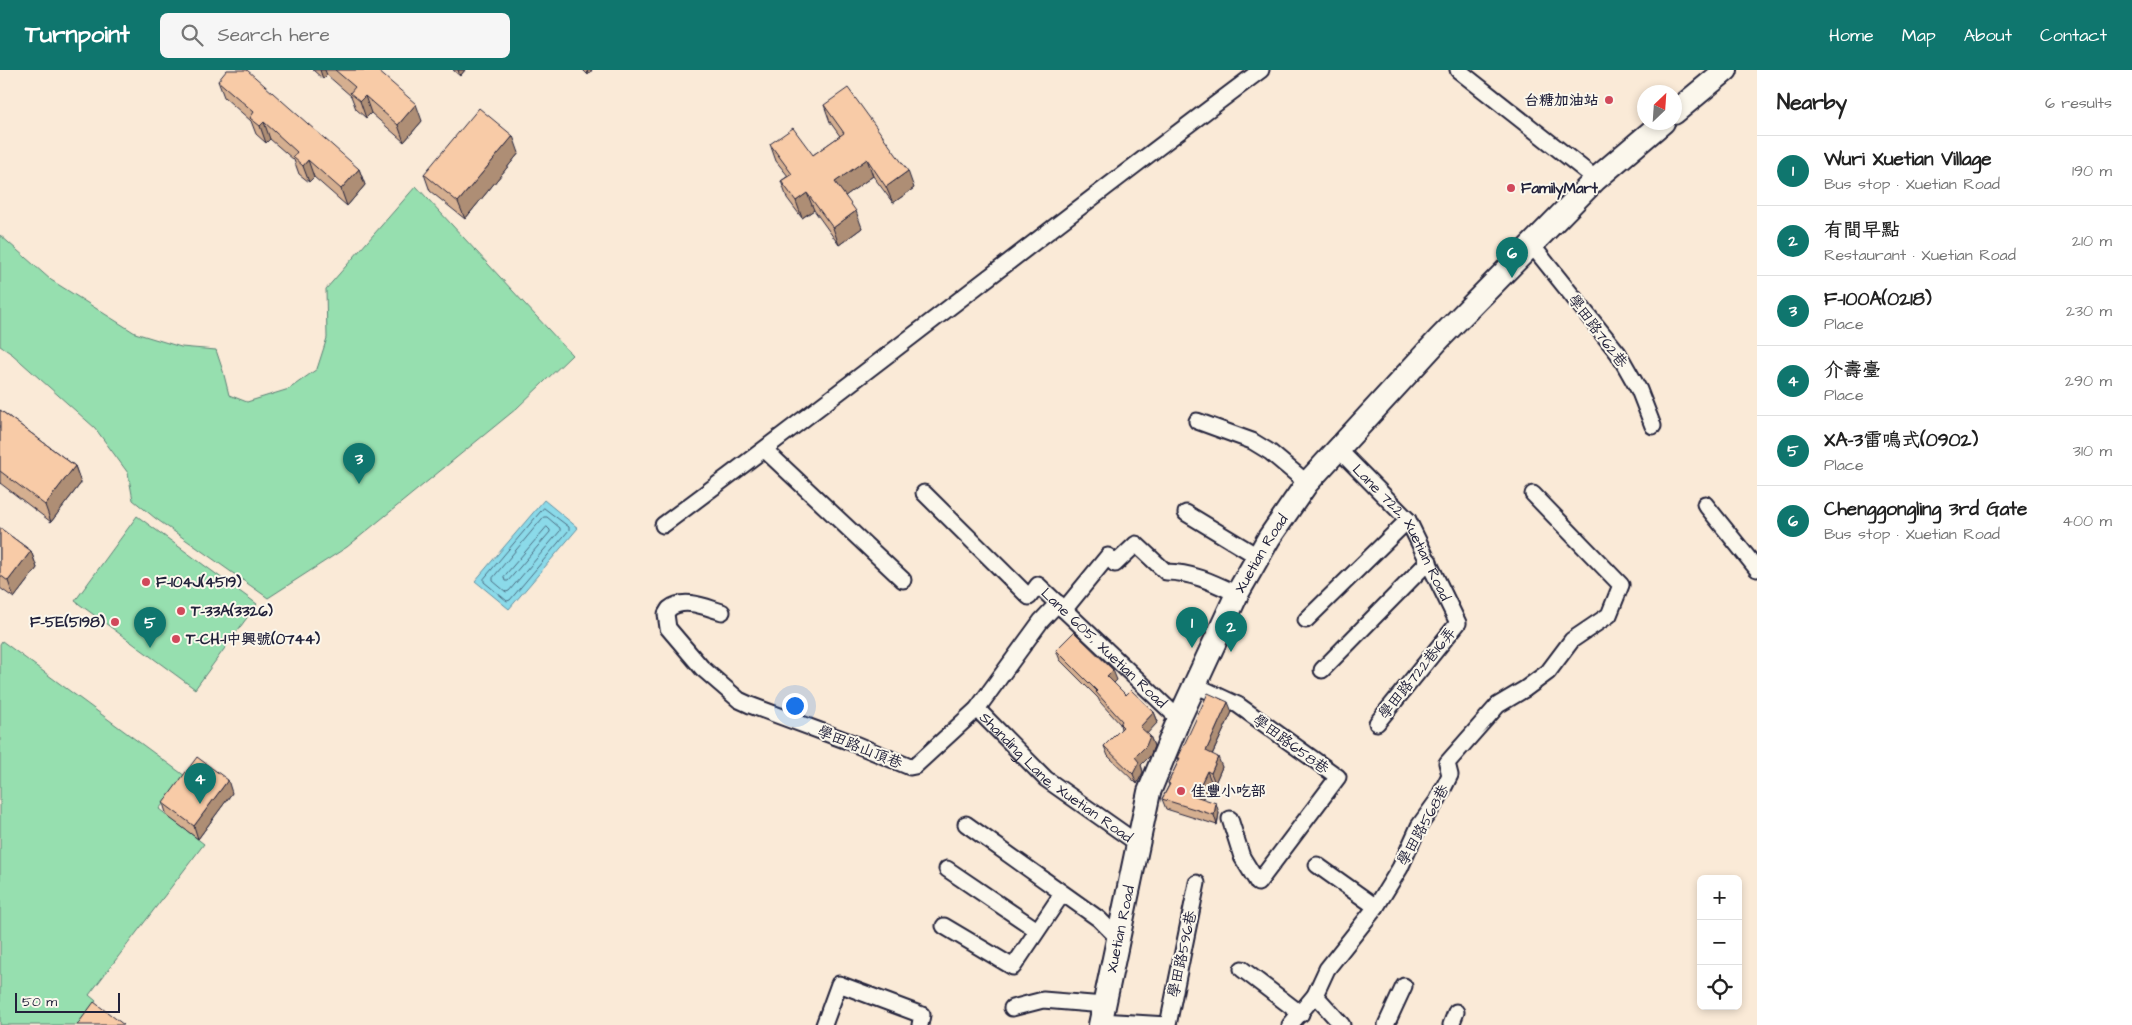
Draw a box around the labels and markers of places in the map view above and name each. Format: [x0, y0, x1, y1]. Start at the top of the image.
place label: 台糖加油站 [1524, 90, 1599, 111]
marker: 台糖加油站 [1603, 94, 1615, 106]
place label: FamilyMart [1521, 178, 1599, 200]
marker: FamilyMart [1505, 182, 1517, 194]
pin: 6 [1496, 237, 1528, 278]
pin: 3 [343, 443, 375, 484]
place label: F-104J(4519) [156, 572, 242, 593]
marker: F-104J(4519) [140, 576, 152, 588]
place label: T-33A(3326) [190, 601, 274, 622]
marker: T-33A(3326) [175, 605, 187, 617]
pin: 5 [134, 607, 166, 648]
pin: 1 [1176, 607, 1208, 648]
pin: 2 [1215, 611, 1247, 652]
place label: F-5E(5198) [30, 612, 106, 633]
marker: F-5E(5198) [109, 616, 121, 628]
place label: T-CH-1中興號(0744) [185, 629, 321, 650]
marker: T-CH-1中興號(0744) [170, 633, 182, 645]
pin: 4 [184, 763, 216, 804]
place label: 佳豐小吃部 [1191, 781, 1266, 802]
marker: 佳豐小吃部 [1175, 785, 1187, 797]

